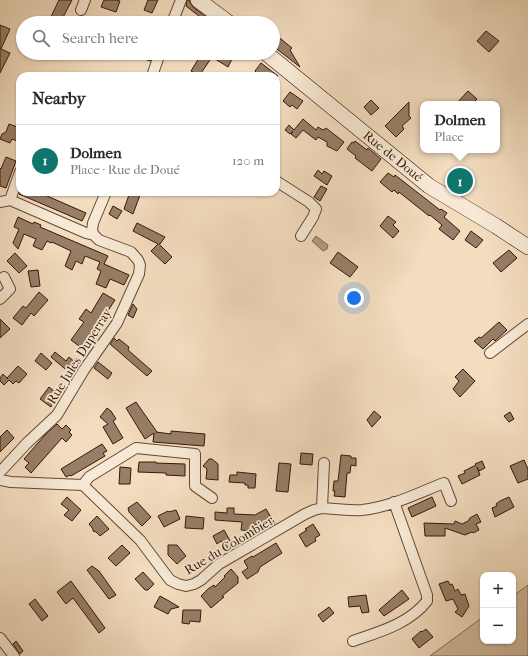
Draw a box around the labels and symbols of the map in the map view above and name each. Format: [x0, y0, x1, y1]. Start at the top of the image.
street label: Rue de Doué [360, 127, 426, 185]
pin: 1 [447, 166, 473, 196]
your location [344, 288, 364, 308]
street label: Rue Jules Duperray [44, 305, 115, 407]
street label: Rue du Colombier [182, 512, 277, 578]

